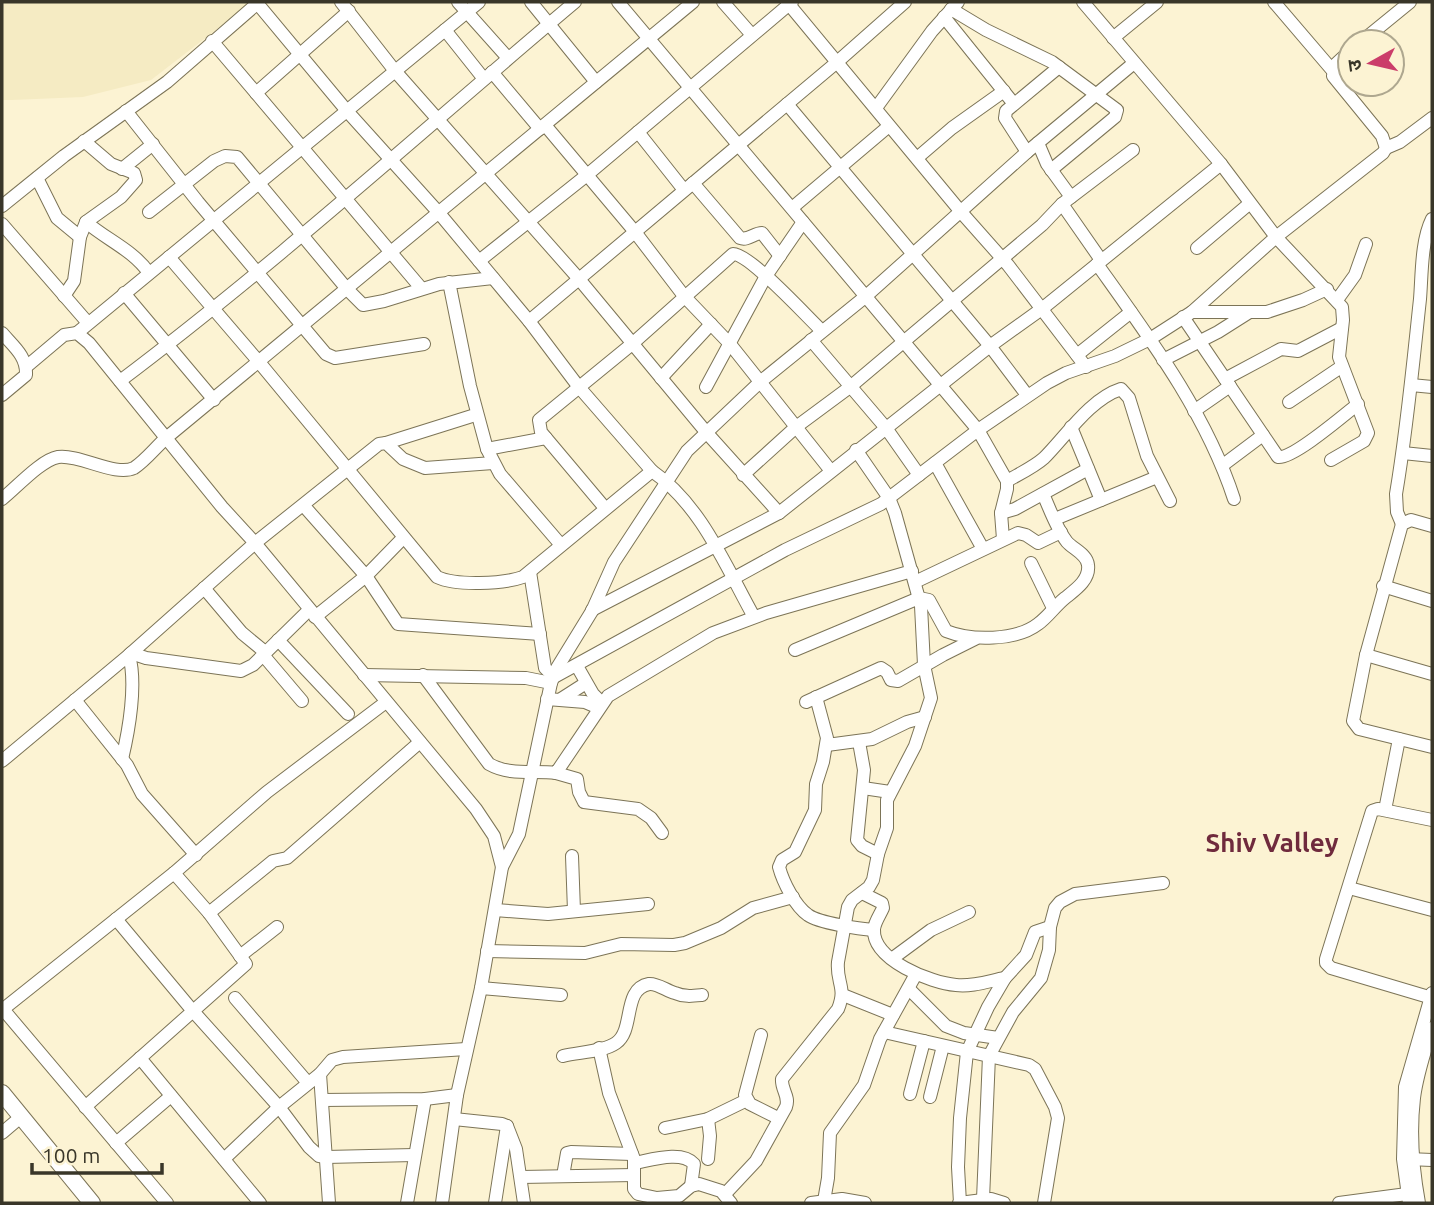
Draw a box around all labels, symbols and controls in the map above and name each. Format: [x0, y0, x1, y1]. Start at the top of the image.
north arrow [1336, 28, 1406, 98]
text: उ [1342, 57, 1366, 72]
district label: Shiv Valley [1206, 828, 1339, 857]
scale bar [32, 1132, 161, 1176]
text: 100 m [42, 1143, 100, 1167]

